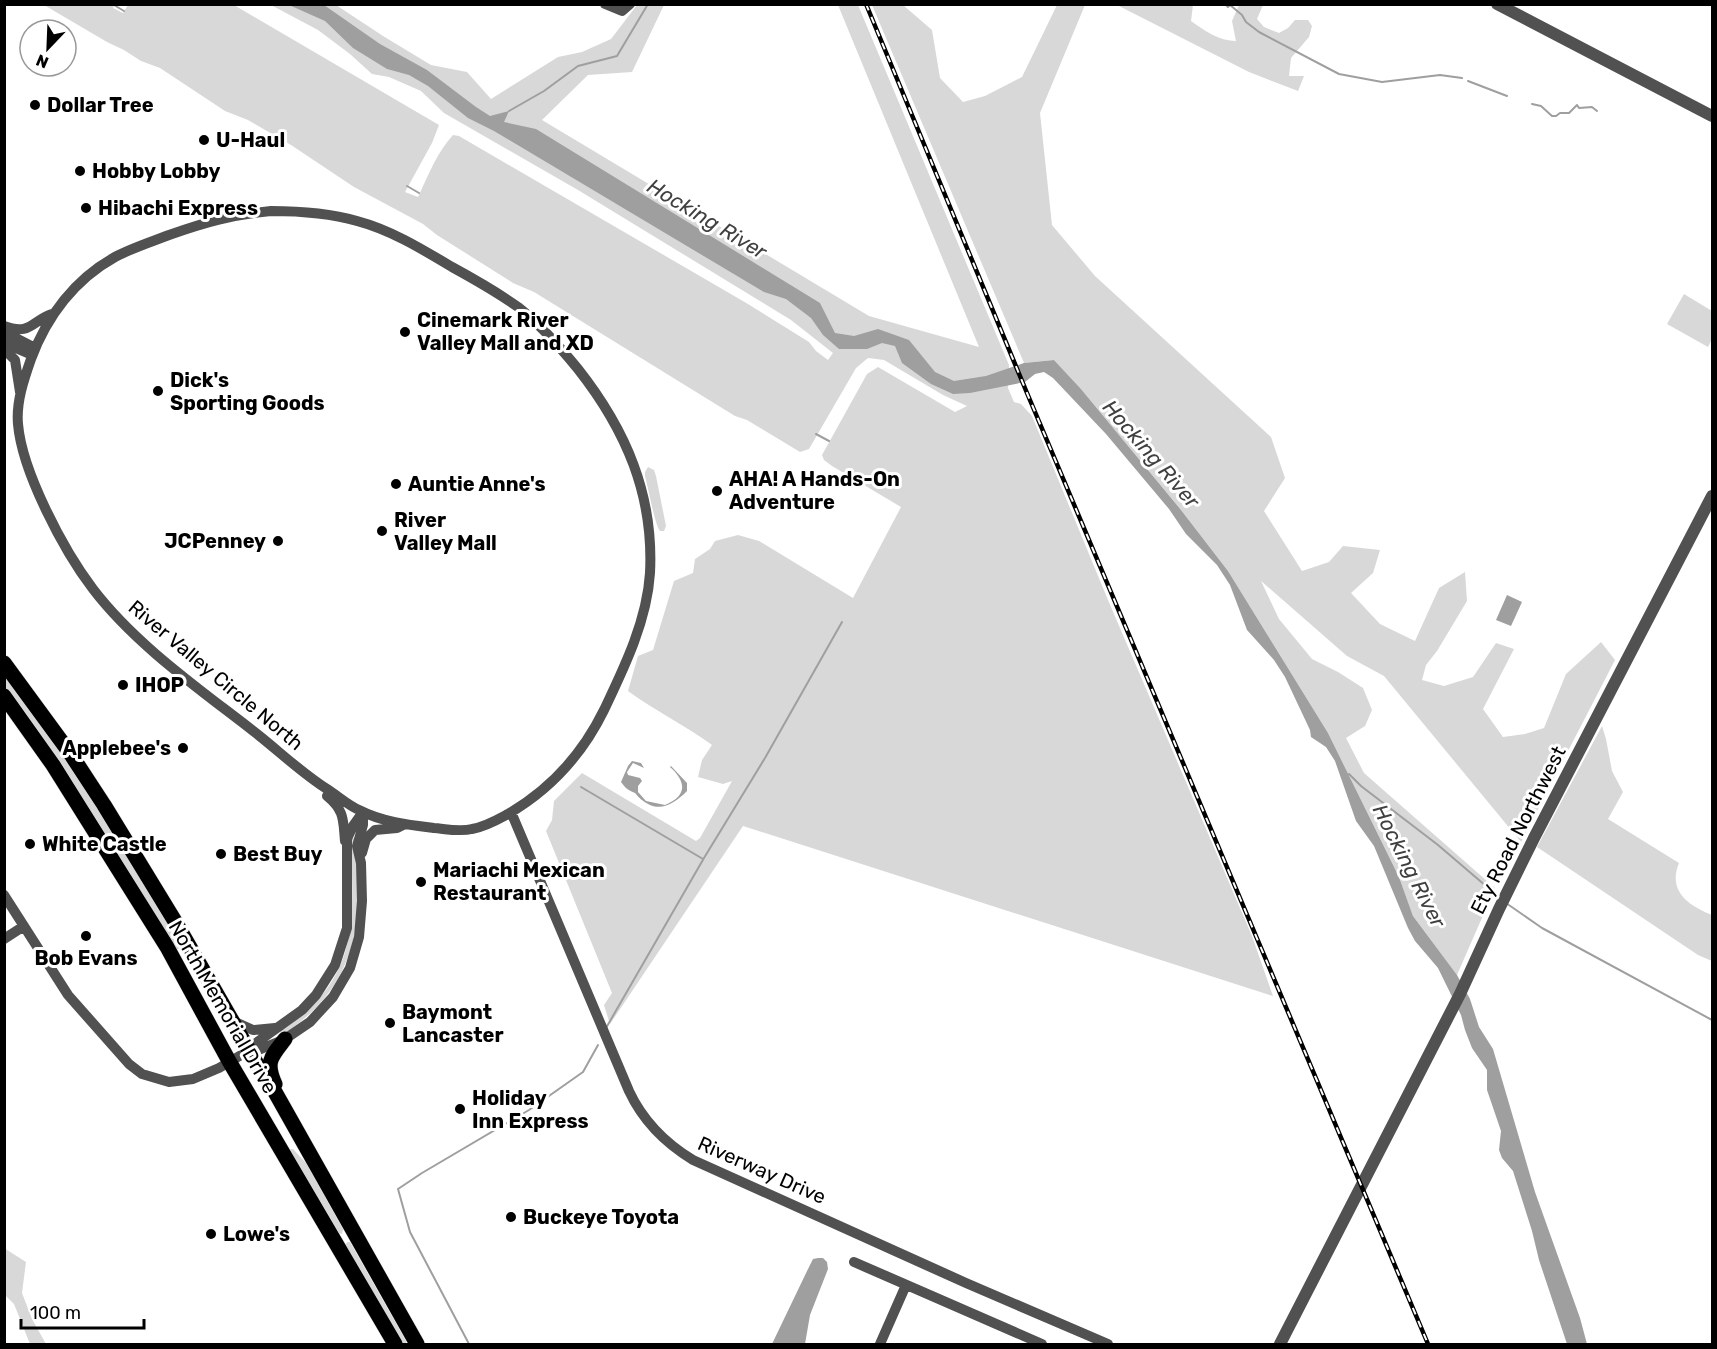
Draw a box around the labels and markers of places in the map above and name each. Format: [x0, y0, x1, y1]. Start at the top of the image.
place label: Dollar Tree [47, 93, 154, 117]
marker: Dollar Tree [28, 98, 42, 112]
place label: U-Haul [216, 128, 285, 152]
marker: U-Haul [197, 133, 211, 147]
place label: Hobby Lobby [92, 159, 220, 183]
marker: Hobby Lobby [73, 164, 87, 178]
place label: Hibachi Express [98, 196, 258, 220]
marker: Hibachi Express [79, 201, 93, 215]
place label: Cinemark River Valley Mall and XD [417, 308, 594, 355]
marker: Cinemark River Valley Mall and XD [398, 325, 412, 339]
place label: Dick's Sporting Goods [170, 368, 325, 415]
marker: Dick's Sporting Goods [151, 384, 165, 398]
place label: AHA! A Hands-On Adventure [729, 467, 900, 514]
place label: Auntie Anne's [408, 472, 545, 496]
marker: Auntie Anne's [389, 477, 403, 491]
marker: AHA! A Hands-On Adventure [710, 484, 724, 498]
place label: River Valley Mall [394, 508, 497, 555]
marker: River Valley Mall [375, 524, 389, 538]
place label: JCPenney [164, 529, 266, 553]
marker: JCPenney [271, 534, 285, 548]
place label: IHOP [135, 673, 184, 697]
marker: IHOP [116, 678, 130, 692]
place label: Applebee's [62, 736, 171, 760]
marker: Applebee's [176, 741, 190, 755]
place label: White Castle [42, 832, 167, 856]
marker: White Castle [23, 837, 37, 851]
place label: Best Buy [233, 842, 322, 866]
marker: Best Buy [214, 847, 228, 861]
place label: Mariachi Mexican Restaurant [433, 858, 605, 905]
marker: Mariachi Mexican Restaurant [414, 875, 428, 889]
marker: Bob Evans [79, 929, 93, 943]
place label: Bob Evans [35, 946, 138, 970]
place label: Baymont Lancaster [402, 1000, 504, 1047]
marker: Baymont Lancaster [383, 1016, 397, 1030]
place label: Holiday Inn Express [472, 1086, 589, 1133]
marker: Holiday Inn Express [453, 1102, 467, 1116]
place label: Buckeye Toyota [523, 1205, 679, 1229]
marker: Buckeye Toyota [504, 1210, 518, 1224]
place label: Lowe's [223, 1222, 290, 1246]
marker: Lowe's [204, 1227, 218, 1241]

